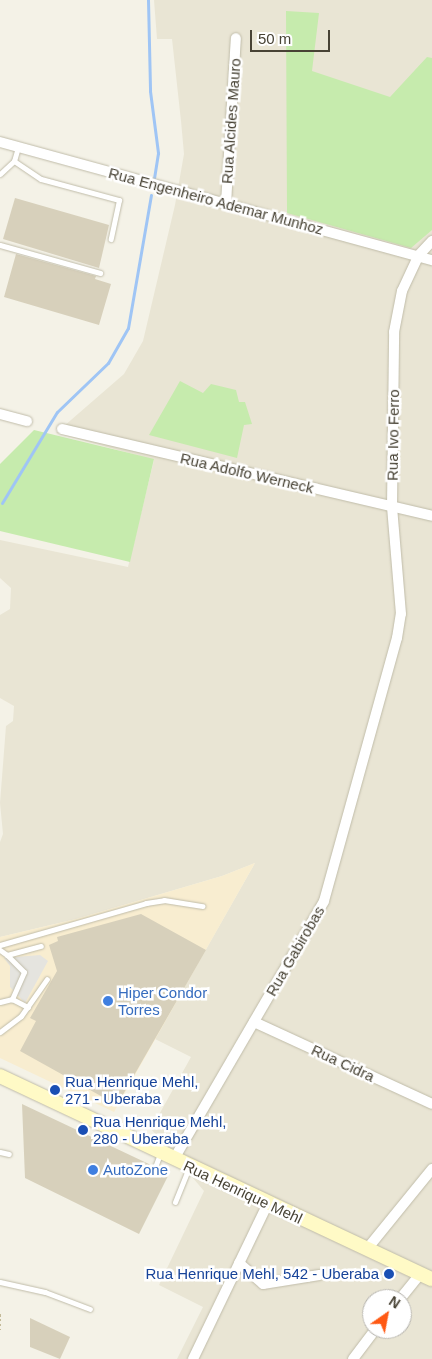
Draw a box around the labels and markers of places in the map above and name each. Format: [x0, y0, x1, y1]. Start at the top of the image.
place label: Hiper Condor Torres [118, 983, 207, 1018]
marker: Hiper Condor Torres [102, 995, 114, 1007]
place label: Rua Henrique Mehl, 271 - Uberaba [65, 1072, 198, 1107]
marker: Rua Henrique Mehl, 271 - Uberaba [49, 1084, 61, 1096]
place label: Rua Henrique Mehl, 280 - Uberaba [93, 1112, 226, 1147]
marker: Rua Henrique Mehl, 280 - Uberaba [77, 1124, 89, 1136]
place label: AutoZone [103, 1161, 168, 1179]
marker: AutoZone [87, 1164, 99, 1176]
place label: Rua Henrique Mehl, 542 - Uberaba [146, 1265, 379, 1283]
marker: Rua Henrique Mehl, 542 - Uberaba [383, 1268, 395, 1280]

